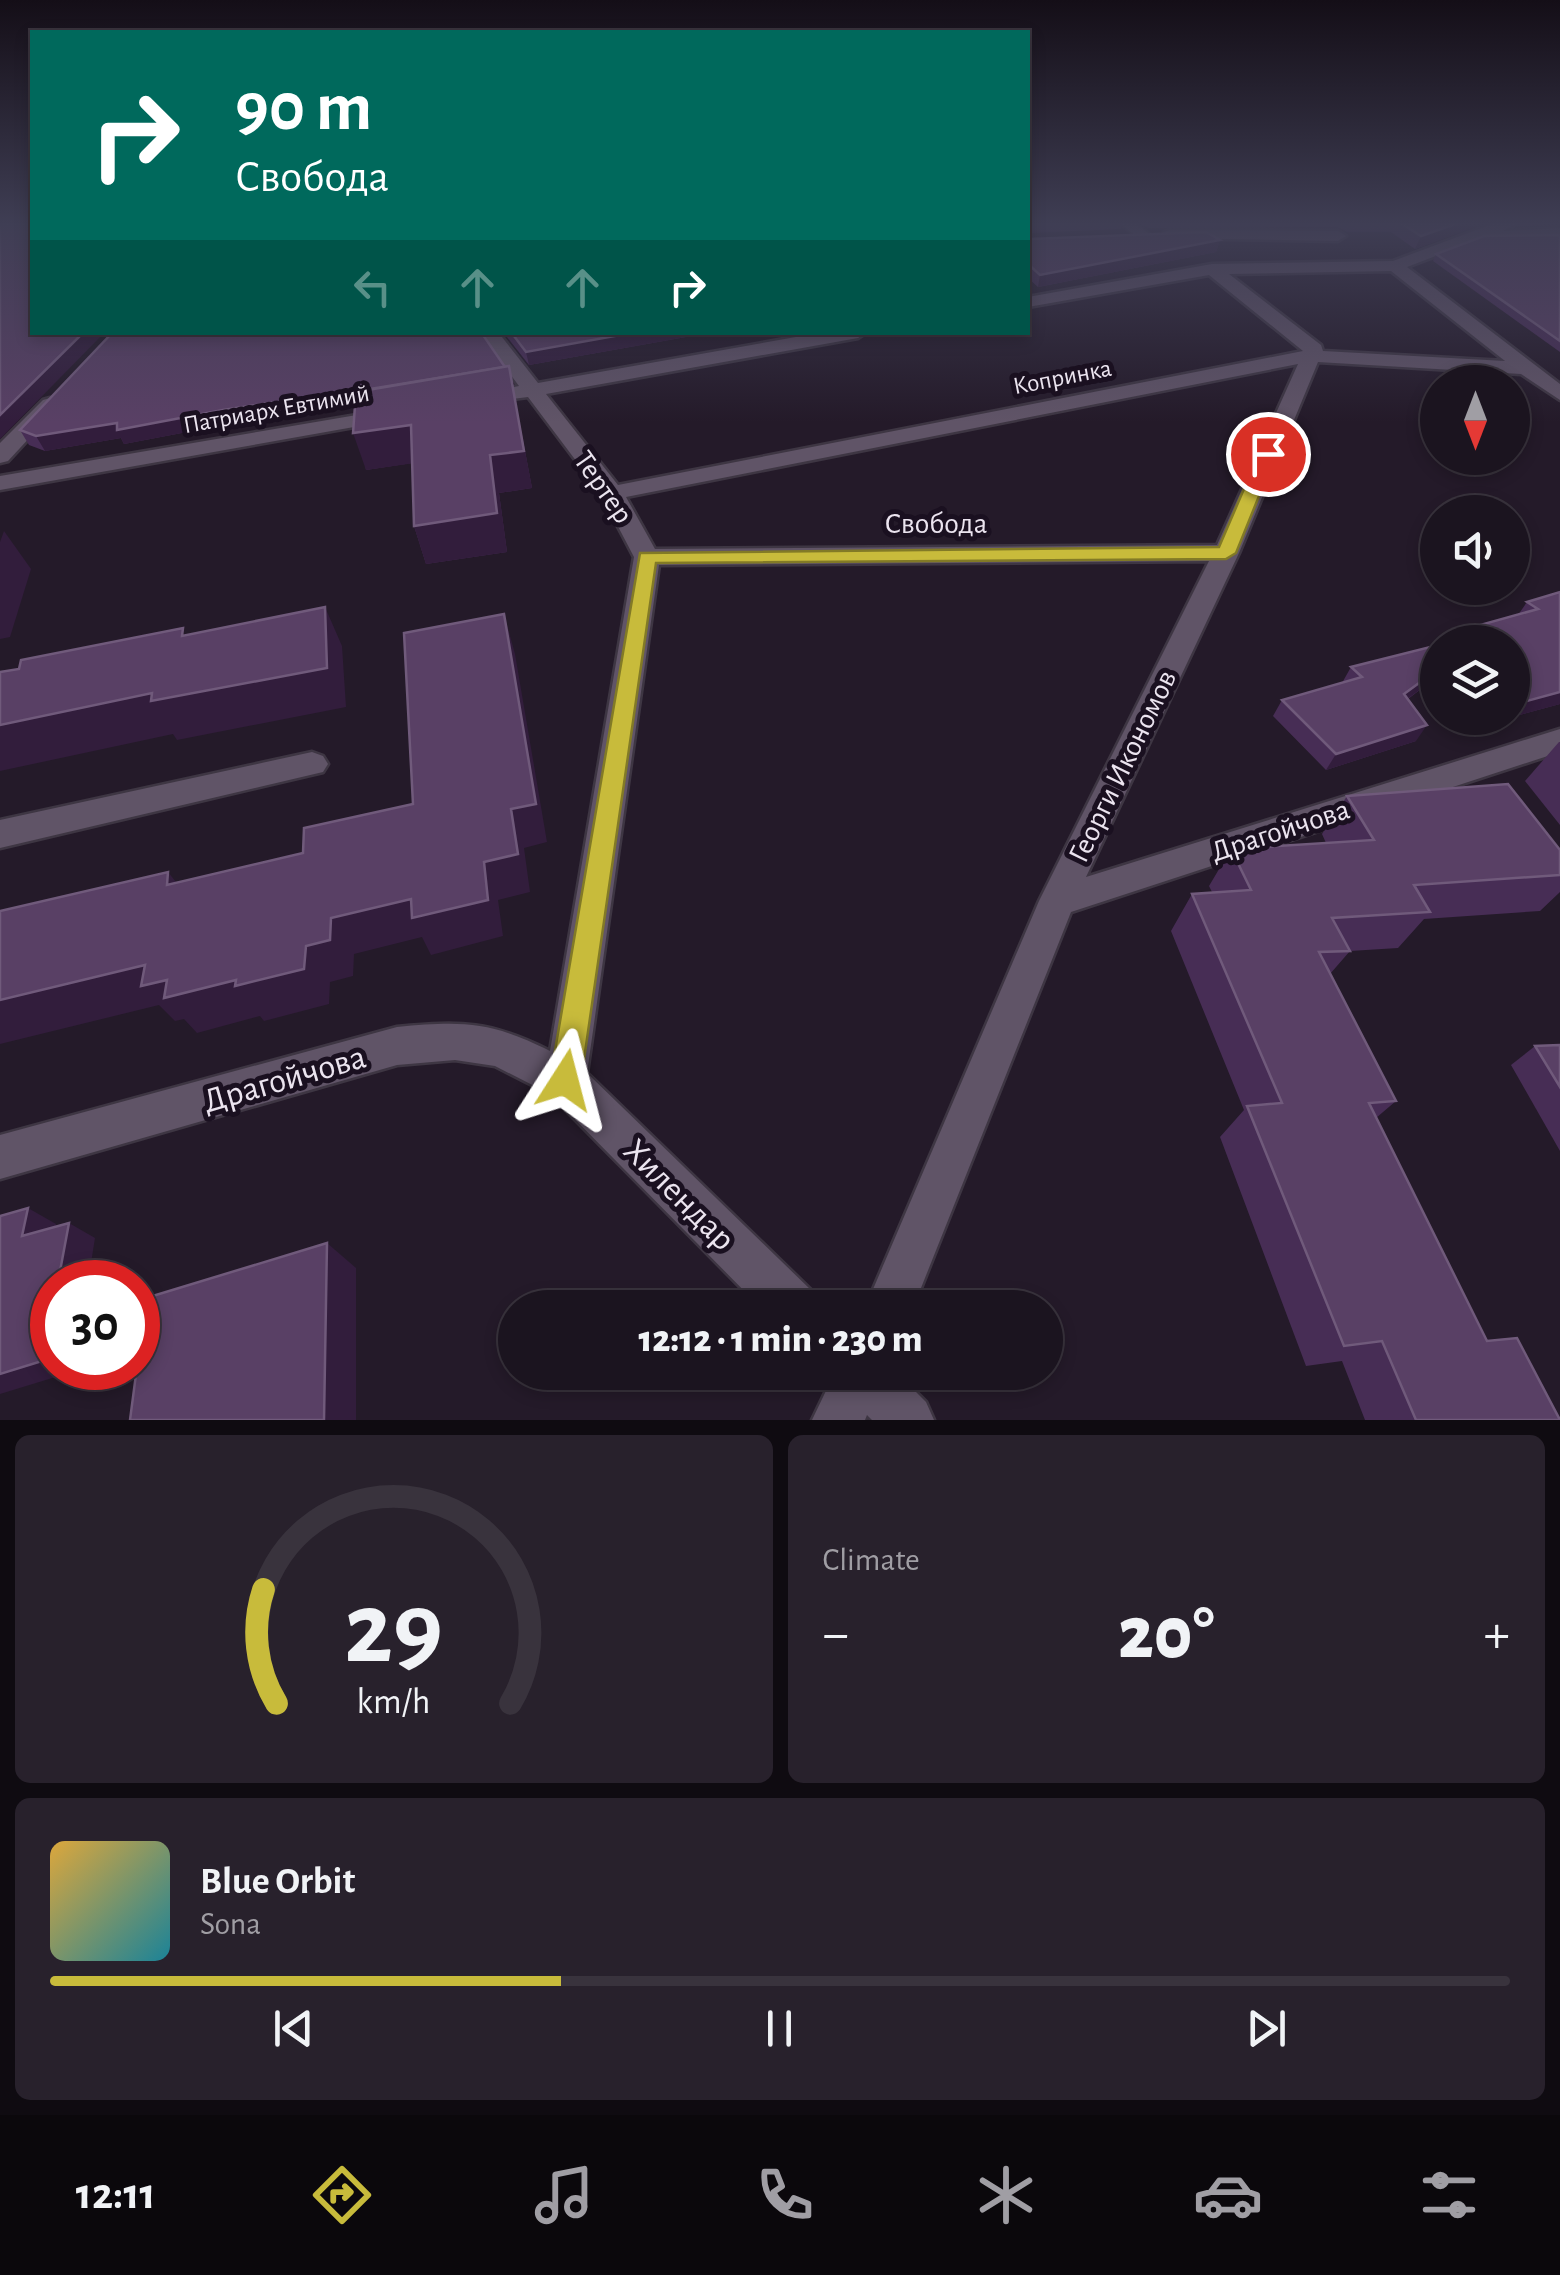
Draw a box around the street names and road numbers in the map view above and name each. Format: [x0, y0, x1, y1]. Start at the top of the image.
street label: Копринка [1011, 356, 1114, 399]
street label: Патриарх Евтимий [181, 381, 371, 438]
street label: Тертер [568, 446, 639, 529]
street label: Свобода [885, 509, 987, 539]
street label: Георги Икономов [1063, 666, 1182, 867]
street label: Драгойчова [1207, 794, 1353, 867]
street label: Драгойчова [199, 1040, 370, 1119]
street label: Хилендар [617, 1133, 741, 1257]

